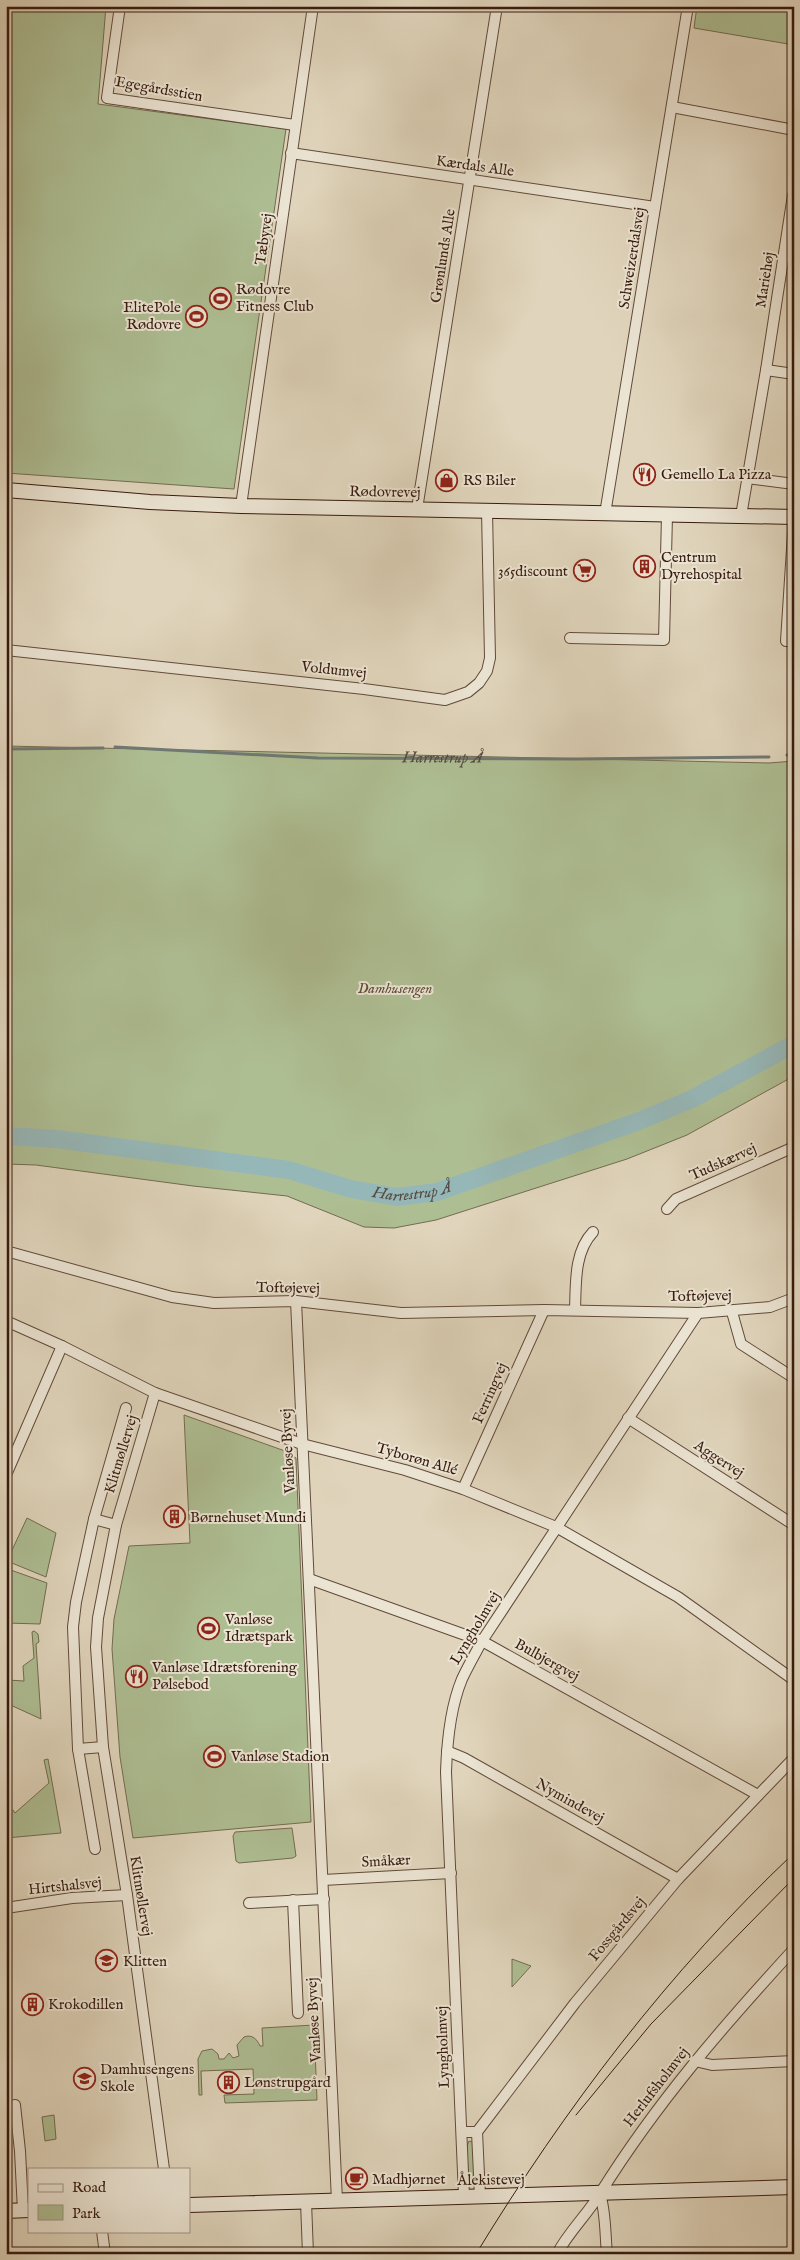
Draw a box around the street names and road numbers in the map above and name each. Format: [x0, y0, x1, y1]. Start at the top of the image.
street label: Egegårdsstien [114, 72, 204, 106]
street label: Kærdals Alle [435, 151, 515, 181]
street label: Schweizerdalsvej [615, 206, 649, 310]
street label: Grønlunds Alle [426, 208, 460, 304]
street label: Tæbyvej [251, 212, 277, 266]
street label: Mariehøj [751, 251, 779, 309]
street label: Rødovrevej [349, 482, 421, 502]
street label: Voldumvej [300, 657, 367, 683]
street label: Tudskærvej [687, 1139, 759, 1185]
street label: Toftøjevej [256, 1278, 320, 1298]
street label: Toftøjevej [668, 1286, 732, 1306]
street label: Ferringvej [468, 1360, 512, 1426]
street label: Vanløse Byvej [276, 1408, 300, 1495]
street label: Klitmøllervej [100, 1412, 142, 1496]
street label: Aggervej [690, 1435, 748, 1482]
street label: Tyborøn Allé [374, 1438, 460, 1480]
street label: Lyngholmvej [446, 1588, 504, 1668]
street label: Bulbjergvej [511, 1634, 583, 1686]
street label: Nymindevej [532, 1774, 608, 1828]
street label: Småkær [361, 1850, 412, 1872]
street label: Klitmøllervej [125, 1854, 157, 1938]
street label: Hirtshalsvej [27, 1873, 103, 1899]
street label: Fossgårdsvej [585, 1893, 649, 1965]
street label: Vanløse Byvej [302, 1977, 326, 2064]
street label: Lyngholmvej [432, 2005, 454, 2089]
street label: Herlufsholmvej [619, 2043, 693, 2131]
street label: Ålekistevej [456, 2170, 525, 2190]

